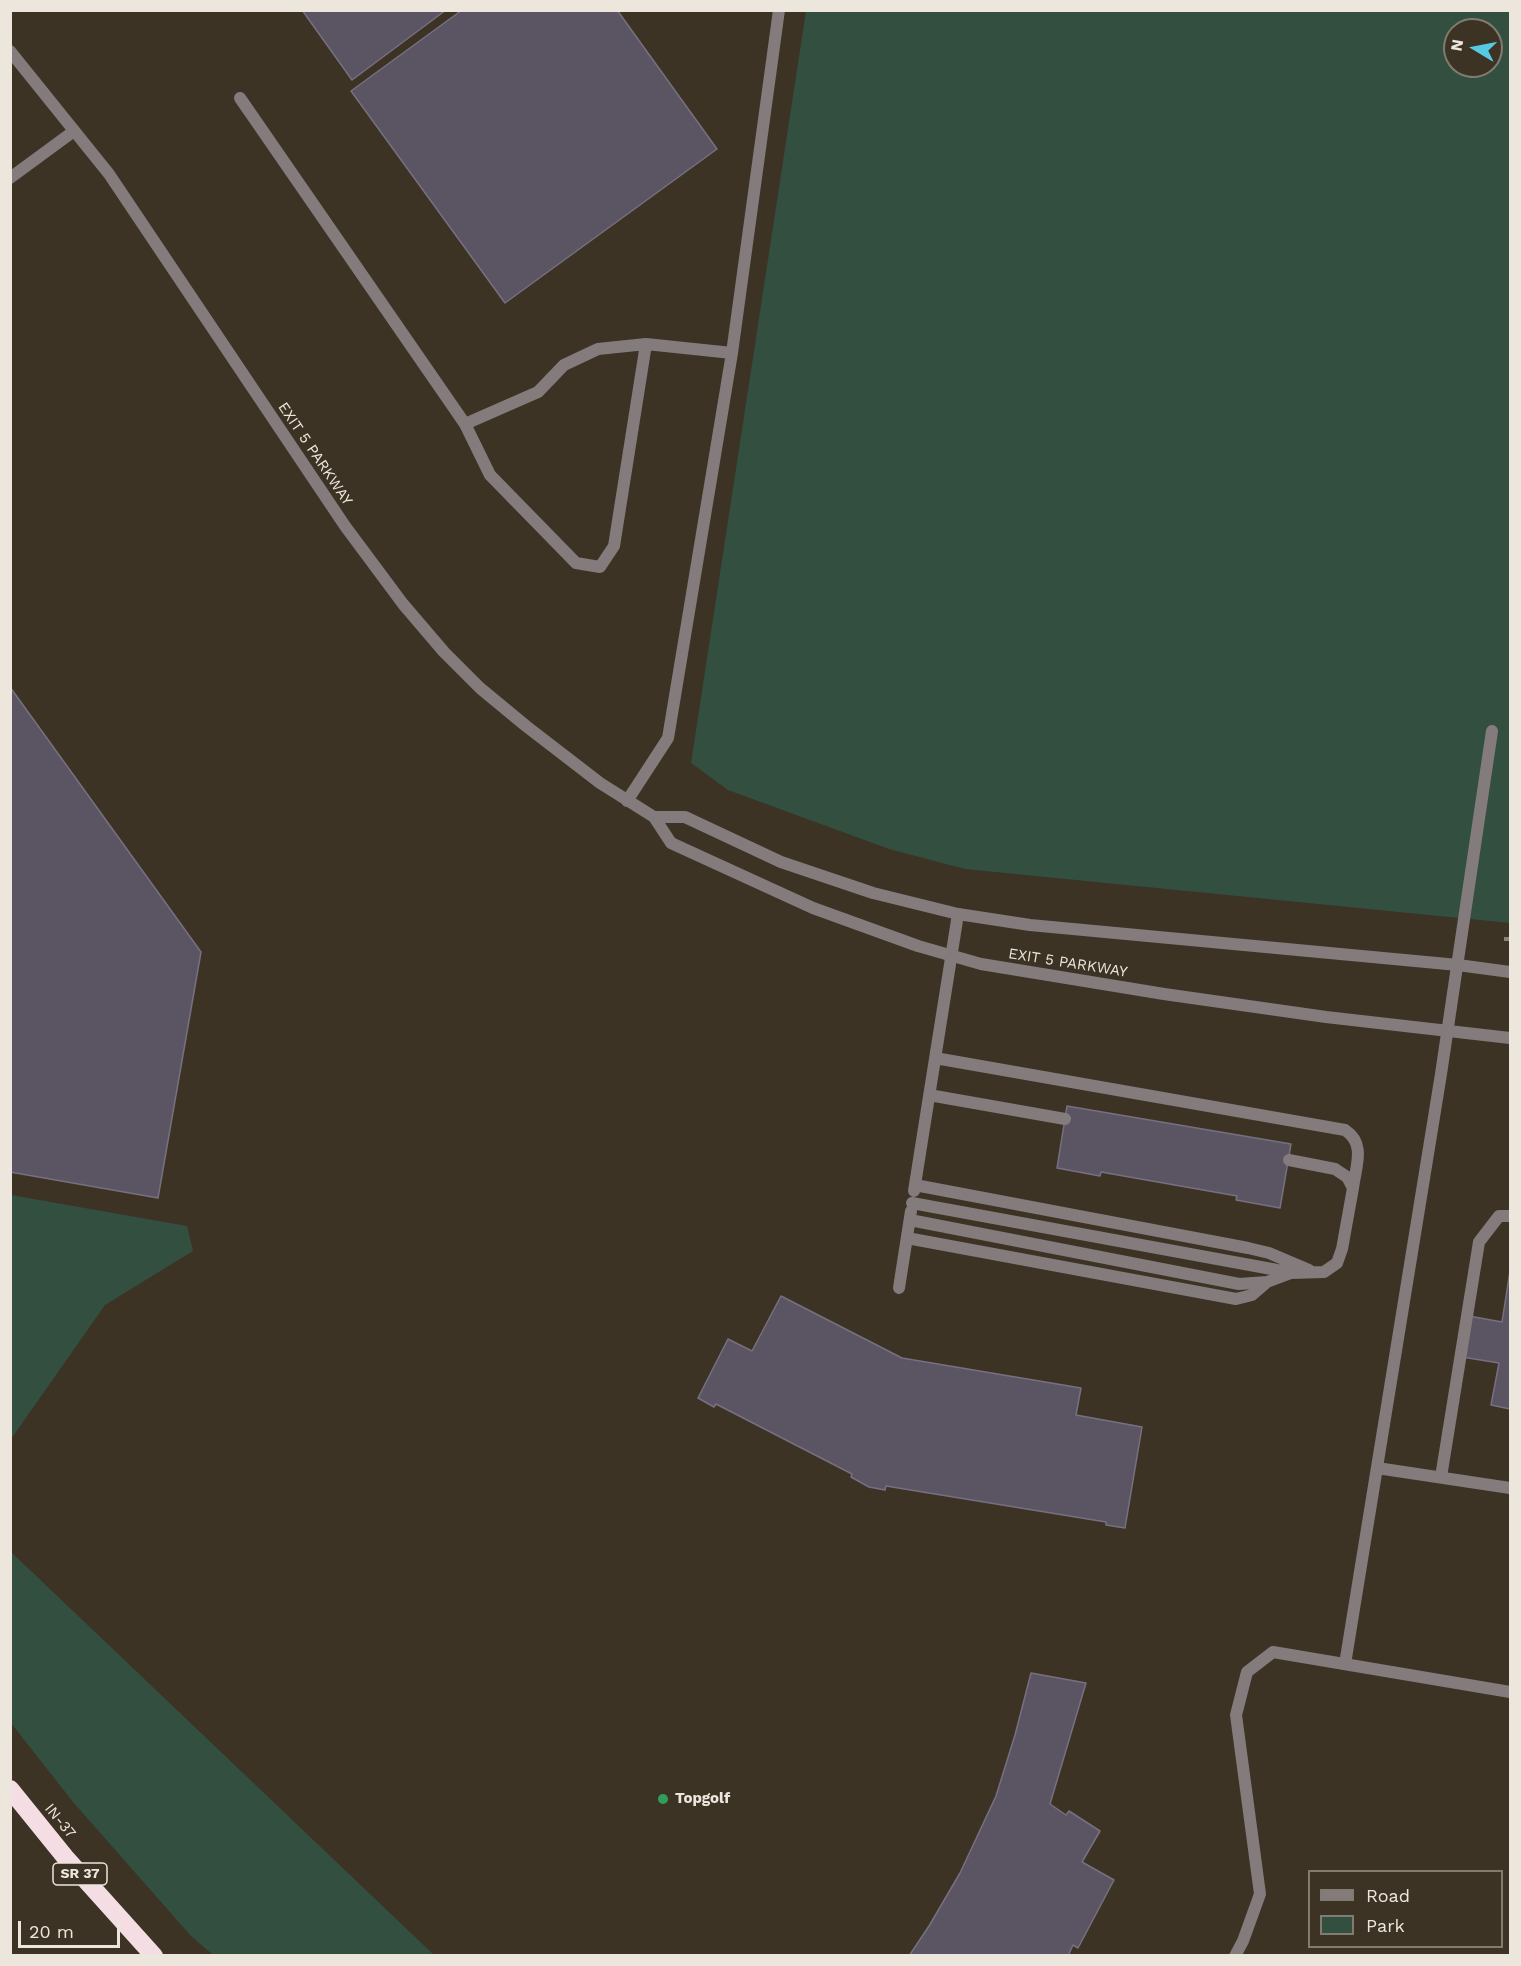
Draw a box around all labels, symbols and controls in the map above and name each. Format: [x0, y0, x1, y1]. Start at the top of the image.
north arrow [1443, 18, 1503, 78]
text: N [1446, 38, 1467, 53]
street label: EXIT 5 PARKWAY [274, 399, 356, 509]
street label: EXIT 5 PARKWAY [1007, 945, 1129, 981]
place label: Topgolf [675, 1790, 730, 1808]
marker: Topgolf [656, 1792, 670, 1806]
street label: IN-37 [41, 1800, 79, 1842]
road number: SR 37 [53, 1863, 107, 1885]
legend [1308, 1870, 1503, 1948]
text: Road [1366, 1885, 1410, 1906]
scale bar [21, 1909, 123, 1947]
text: Park [1366, 1915, 1405, 1936]
text: 20 m [29, 1921, 74, 1942]

